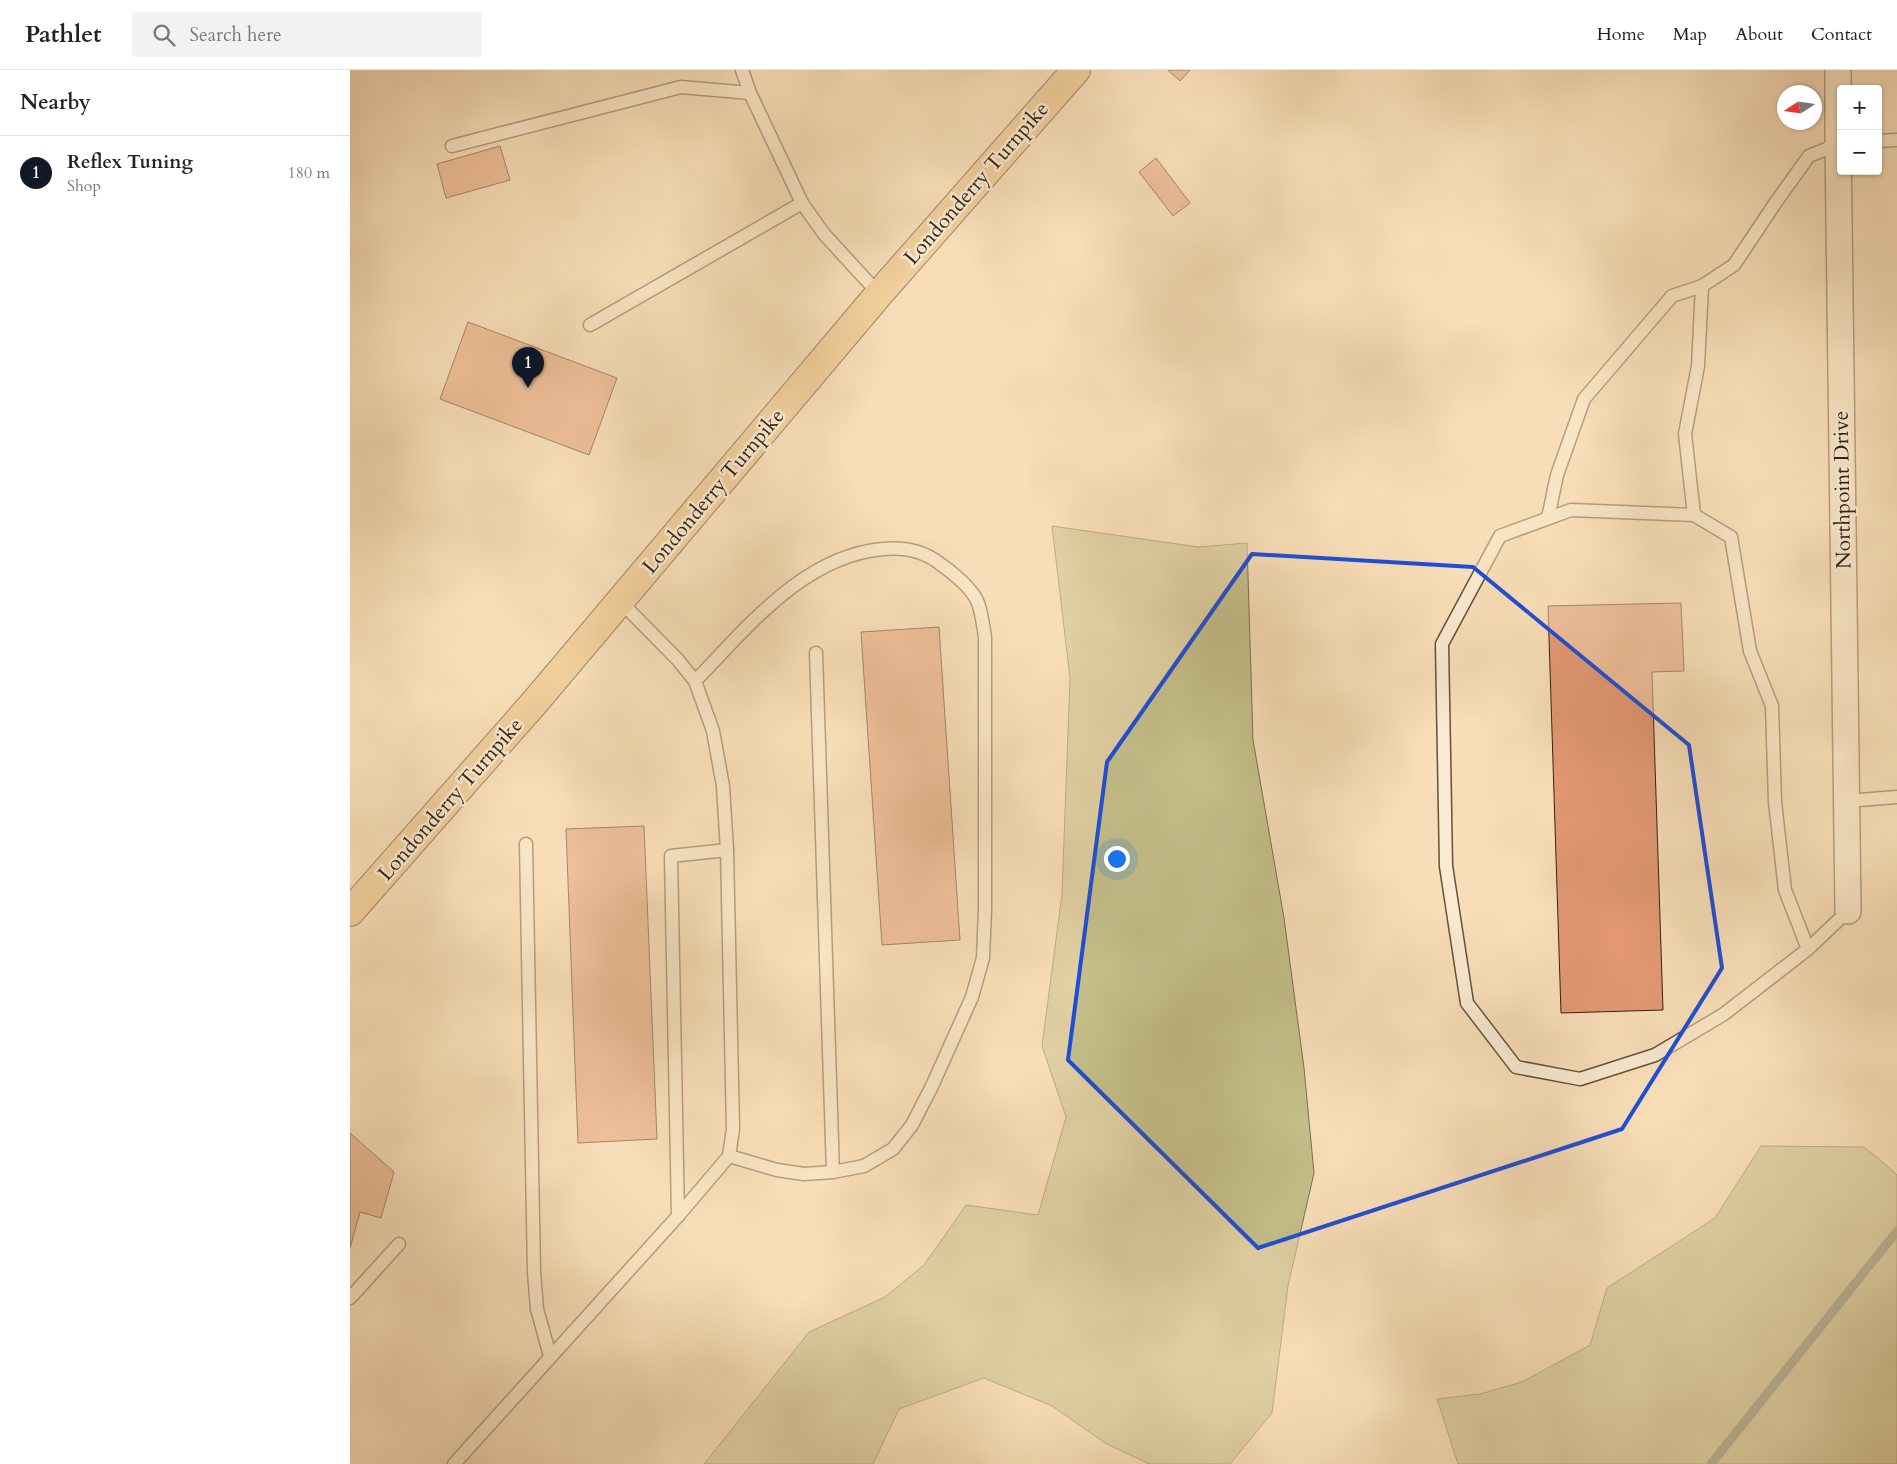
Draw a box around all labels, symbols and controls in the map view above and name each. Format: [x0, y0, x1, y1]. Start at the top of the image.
search box [132, 12, 482, 57]
text: Pathlet [25, 18, 102, 51]
icon: search [150, 21, 178, 49]
text: Search here [190, 22, 282, 48]
text: Home [1597, 22, 1645, 47]
text: Map [1673, 22, 1707, 47]
text: About [1735, 22, 1783, 47]
text: Contact [1811, 22, 1872, 47]
north arrow [1777, 85, 1822, 130]
map controls [1837, 85, 1882, 175]
button: + [1837, 85, 1882, 130]
text: Nearby [20, 88, 91, 117]
street label: Londonderry Turnpike [897, 95, 1055, 271]
button: − [1837, 130, 1882, 175]
text: Reflex Tuning [67, 149, 193, 175]
text: 1 [32, 162, 40, 184]
text: 180 m [288, 162, 330, 184]
text: Shop [67, 175, 101, 197]
pin: 1 [512, 347, 544, 388]
street label: Londonderry Turnpike [636, 402, 791, 580]
street label: Northpoint Drive [1827, 410, 1858, 569]
street label: Londonderry Turnpike [371, 711, 529, 887]
your location [1104, 846, 1130, 872]

